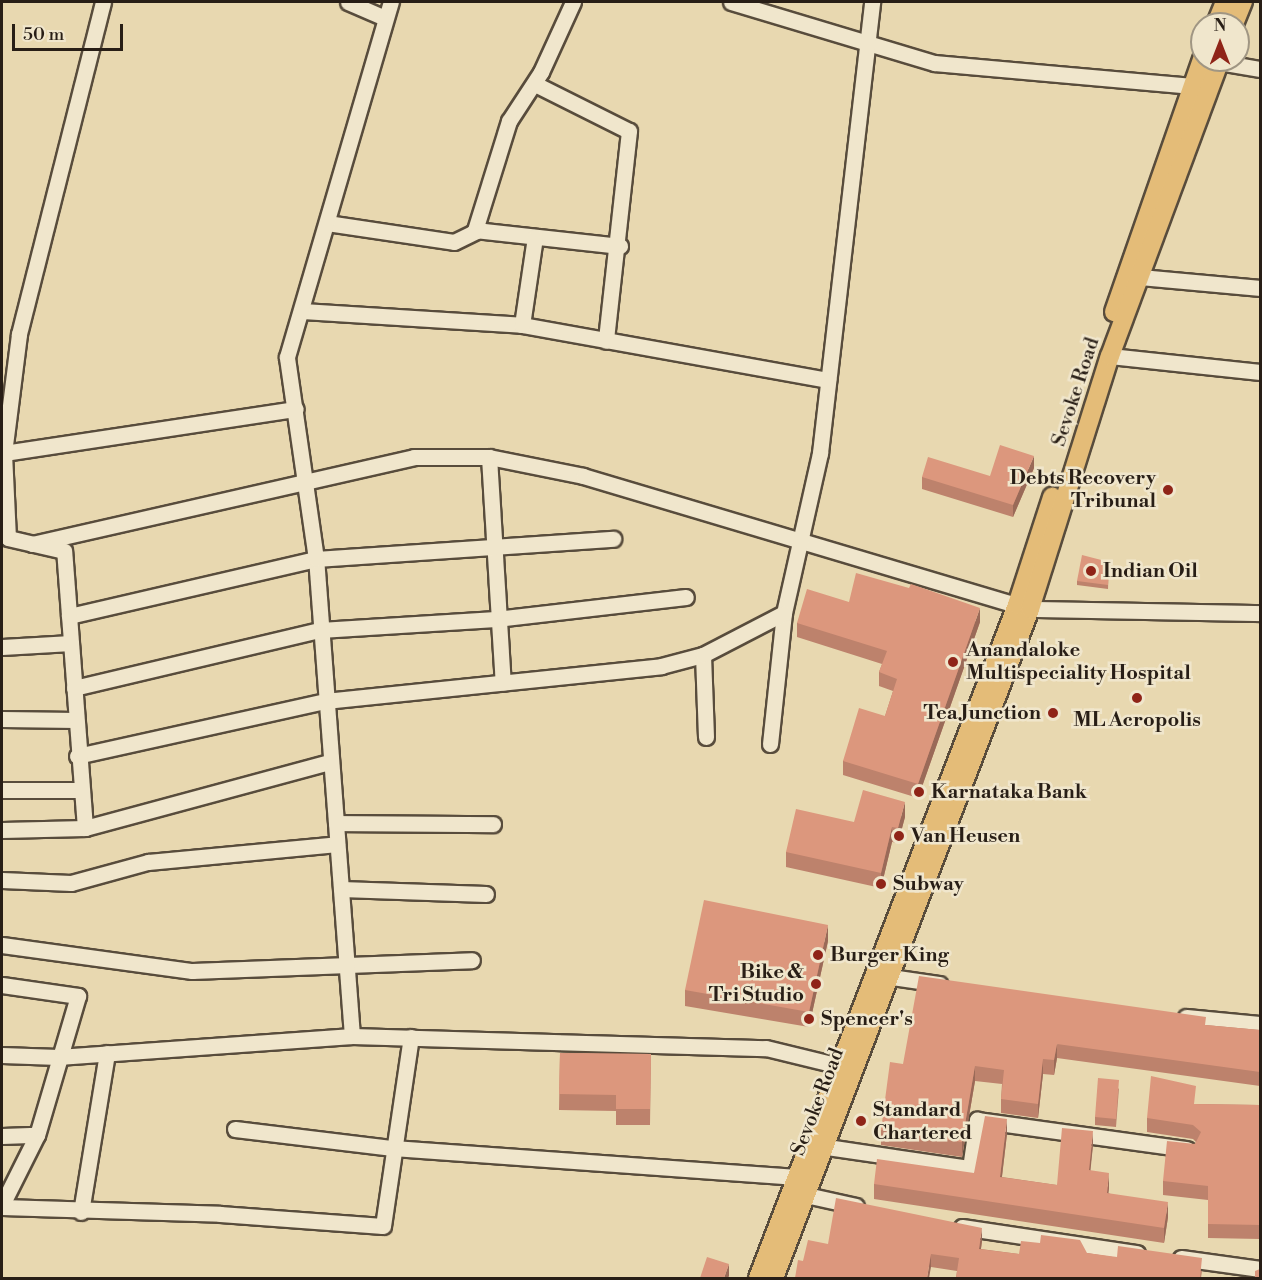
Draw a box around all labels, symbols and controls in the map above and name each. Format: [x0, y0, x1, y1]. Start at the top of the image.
scale bar [15, 12, 126, 50]
north arrow [1190, 12, 1250, 72]
text: N [1214, 16, 1226, 36]
text: 50 m [23, 23, 64, 46]
street label: Sevoke Road [1047, 335, 1105, 449]
place label: Debts Recovery Tribunal [1010, 466, 1156, 513]
marker: Debts Recovery Tribunal [1161, 483, 1175, 497]
place label: Indian Oil [1103, 559, 1198, 583]
marker: Indian Oil [1084, 564, 1098, 578]
place label: Anandaloke Multispeciality Hospital [966, 638, 1191, 685]
marker: Anandaloke Multispeciality Hospital [944, 653, 962, 671]
marker: ML Acropolis [1130, 691, 1144, 705]
place label: Tea Junction [924, 701, 1041, 725]
marker: Tea Junction [1046, 706, 1060, 720]
place label: ML Acropolis [1073, 708, 1201, 732]
place label: Karnataka Bank [931, 780, 1087, 804]
marker: Karnataka Bank [912, 785, 926, 799]
place label: Van Heusen [911, 824, 1020, 848]
marker: Van Heusen [892, 829, 906, 843]
place label: Subway [893, 872, 964, 896]
marker: Subway [874, 877, 888, 891]
place label: Burger King [830, 943, 949, 967]
marker: Burger King [811, 948, 825, 962]
place label: Bike & Tri Studio [709, 960, 804, 1007]
marker: Bike & Tri Studio [809, 977, 823, 991]
place label: Spencer's [821, 1007, 913, 1031]
marker: Spencer's [802, 1012, 816, 1026]
street label: Sevoke Road [787, 1045, 849, 1159]
place label: Standard Chartered [873, 1098, 972, 1145]
marker: Standard Chartered [854, 1114, 868, 1128]

